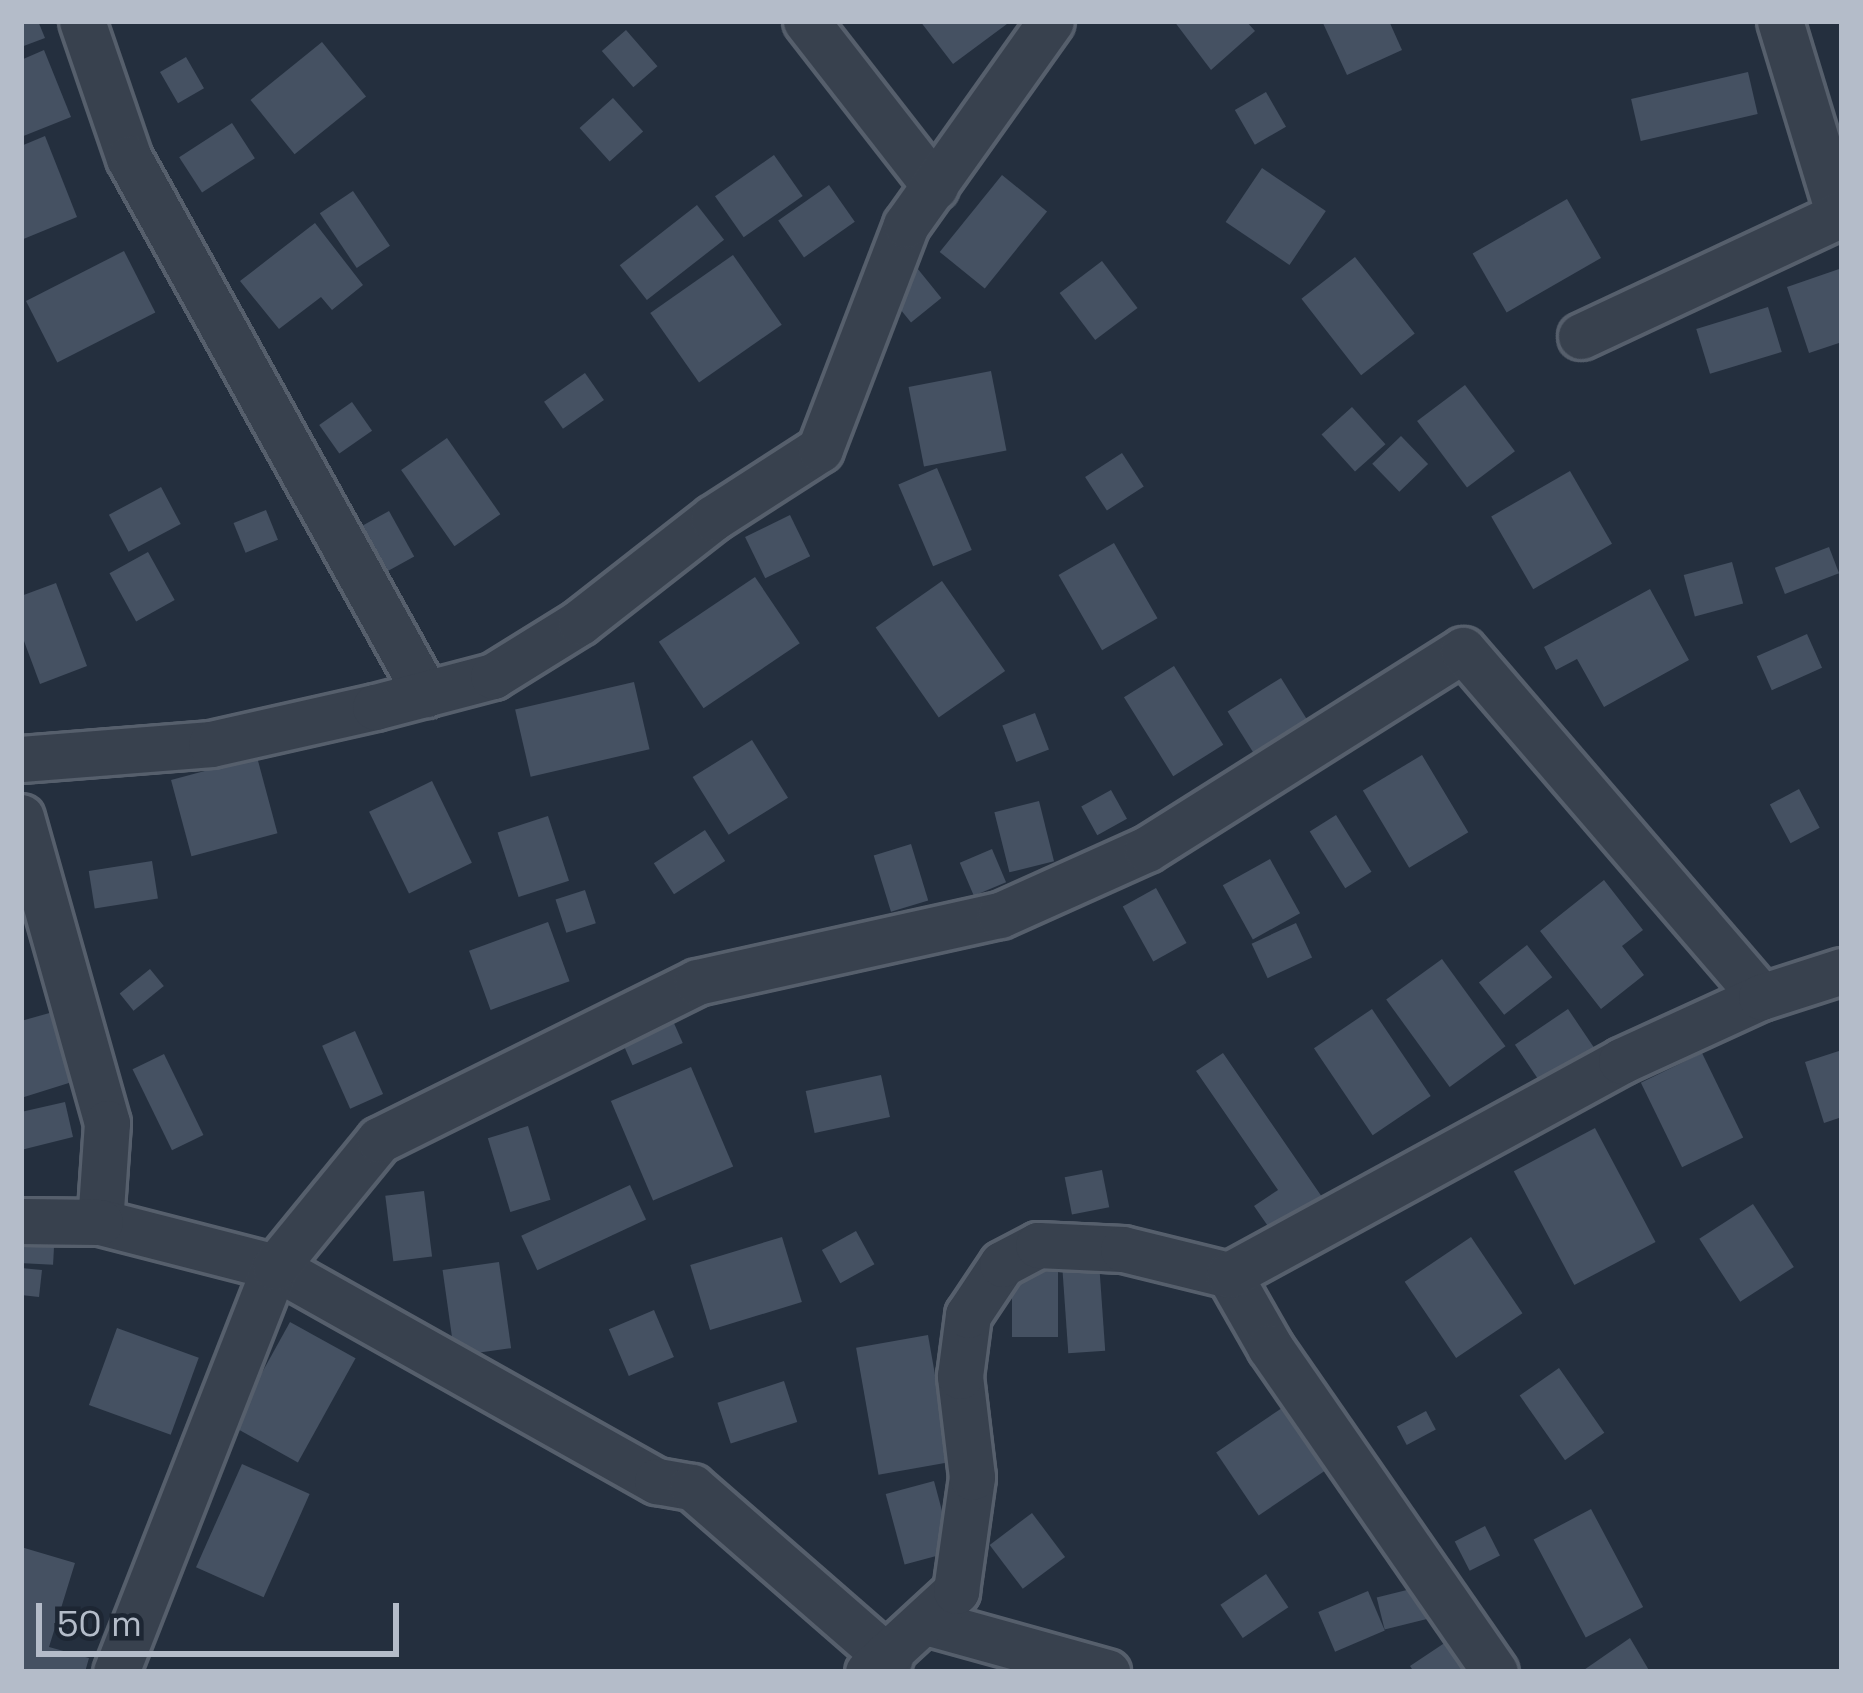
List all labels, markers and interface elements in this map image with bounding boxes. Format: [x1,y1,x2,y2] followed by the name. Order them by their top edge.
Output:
[42,1579,405,1653] scale bar
[57,1601,142,1647] text: 50 m

